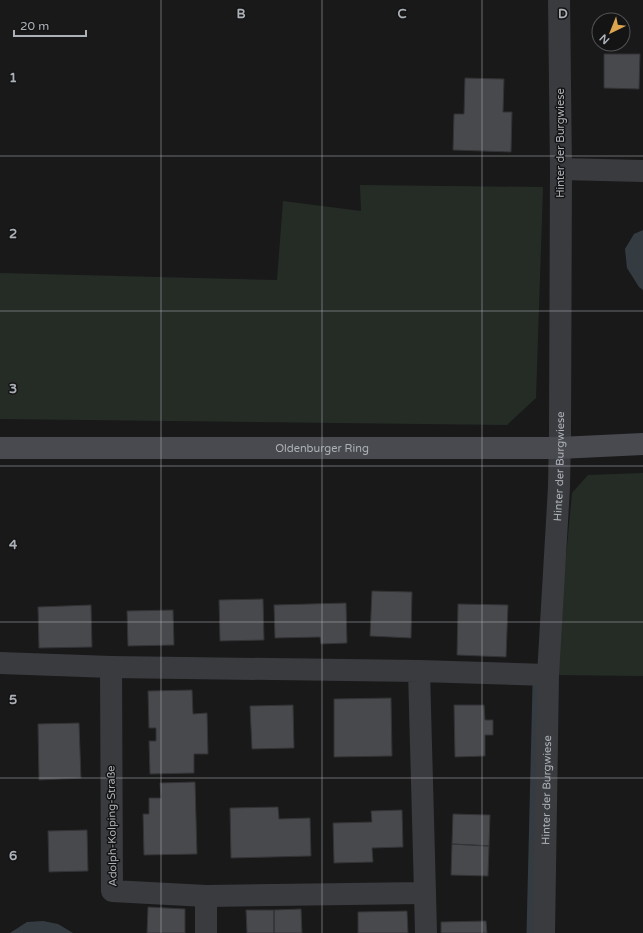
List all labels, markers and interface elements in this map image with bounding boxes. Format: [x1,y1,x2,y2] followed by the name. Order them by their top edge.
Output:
[236,6,246,22] text: B
[397,6,407,22] text: C
[558,6,568,22] text: D
[14,12,86,38] scale bar
[591,12,631,52] north arrow
[20,19,49,33] text: 20 m
[597,31,612,47] text: N
[9,70,17,86] text: 1
[554,88,567,198] street label: Hinter der Burgwiese
[9,226,17,242] text: 2
[9,381,17,397] text: 3
[551,411,567,522] street label: Hinter der Burgwiese
[275,442,369,455] street label: Oldenburger Ring
[9,537,18,553] text: 4
[9,692,17,708] text: 5
[539,735,554,845] street label: Hinter der Burgwiese
[104,765,120,887] street label: Adolph-Kolping-Straße
[9,848,17,864] text: 6

